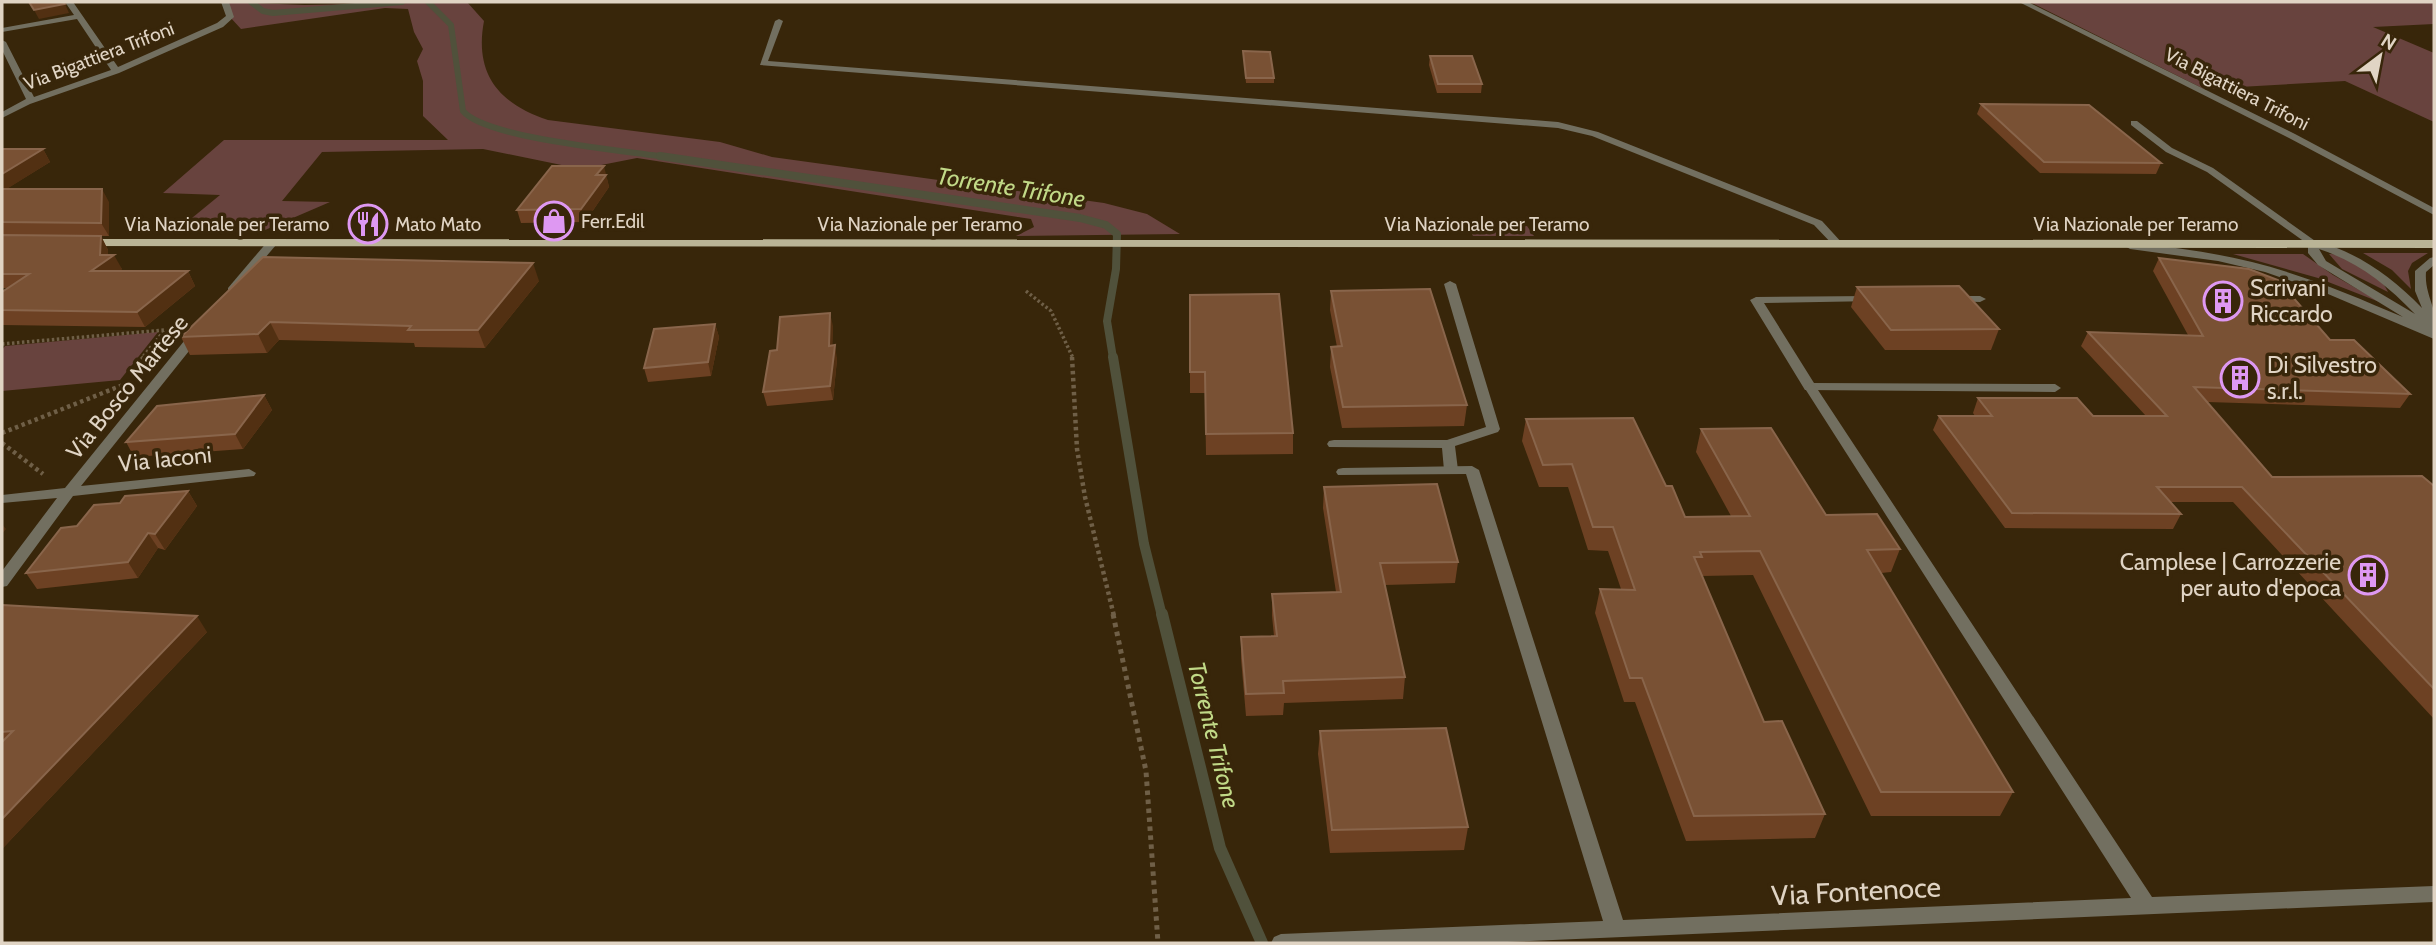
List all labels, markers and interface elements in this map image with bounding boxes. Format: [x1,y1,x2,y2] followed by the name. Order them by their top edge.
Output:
[21,17,177,95] street label: Via Bigattiera Trifoni
[2345,21,2415,91] north arrow
[2377,29,2401,55] text: N
[2161,43,2313,135] street label: Via Bigattiera Trifoni
[935,161,1087,213] water label: Torrente Trifone
[533,200,575,242] shop icon: Ferr.Edil
[347,203,389,245] restaurant icon: Mato Mato
[581,210,645,233] place label: Ferr.Edil
[125,213,329,236] street label: Via Nazionale per Teramo
[395,213,481,236] place label: Mato Mato
[818,213,1022,236] street label: Via Nazionale per Teramo
[1385,213,1589,236] street label: Via Nazionale per Teramo
[2034,213,2238,236] street label: Via Nazionale per Teramo
[2250,274,2333,328] place label: Scrivani Riccardo
[2202,280,2244,322] building icon: Scrivani Riccardo
[60,309,194,465] street label: Via Bosco Martese
[2267,351,2377,405] place label: Di Silvestro s.r.l.
[2219,357,2261,399] building icon: Di Silvestro s.r.l.
[117,440,213,478] street label: Via Iaconi
[2120,548,2341,602] place label: Camplese | Carrozzerie per auto d'epoca
[2347,554,2389,596] building icon: Camplese | Carrozzerie per auto d'epoca
[1182,659,1246,811] water label: Torrente Trifone
[1770,870,1942,912] street label: Via Fontenoce

